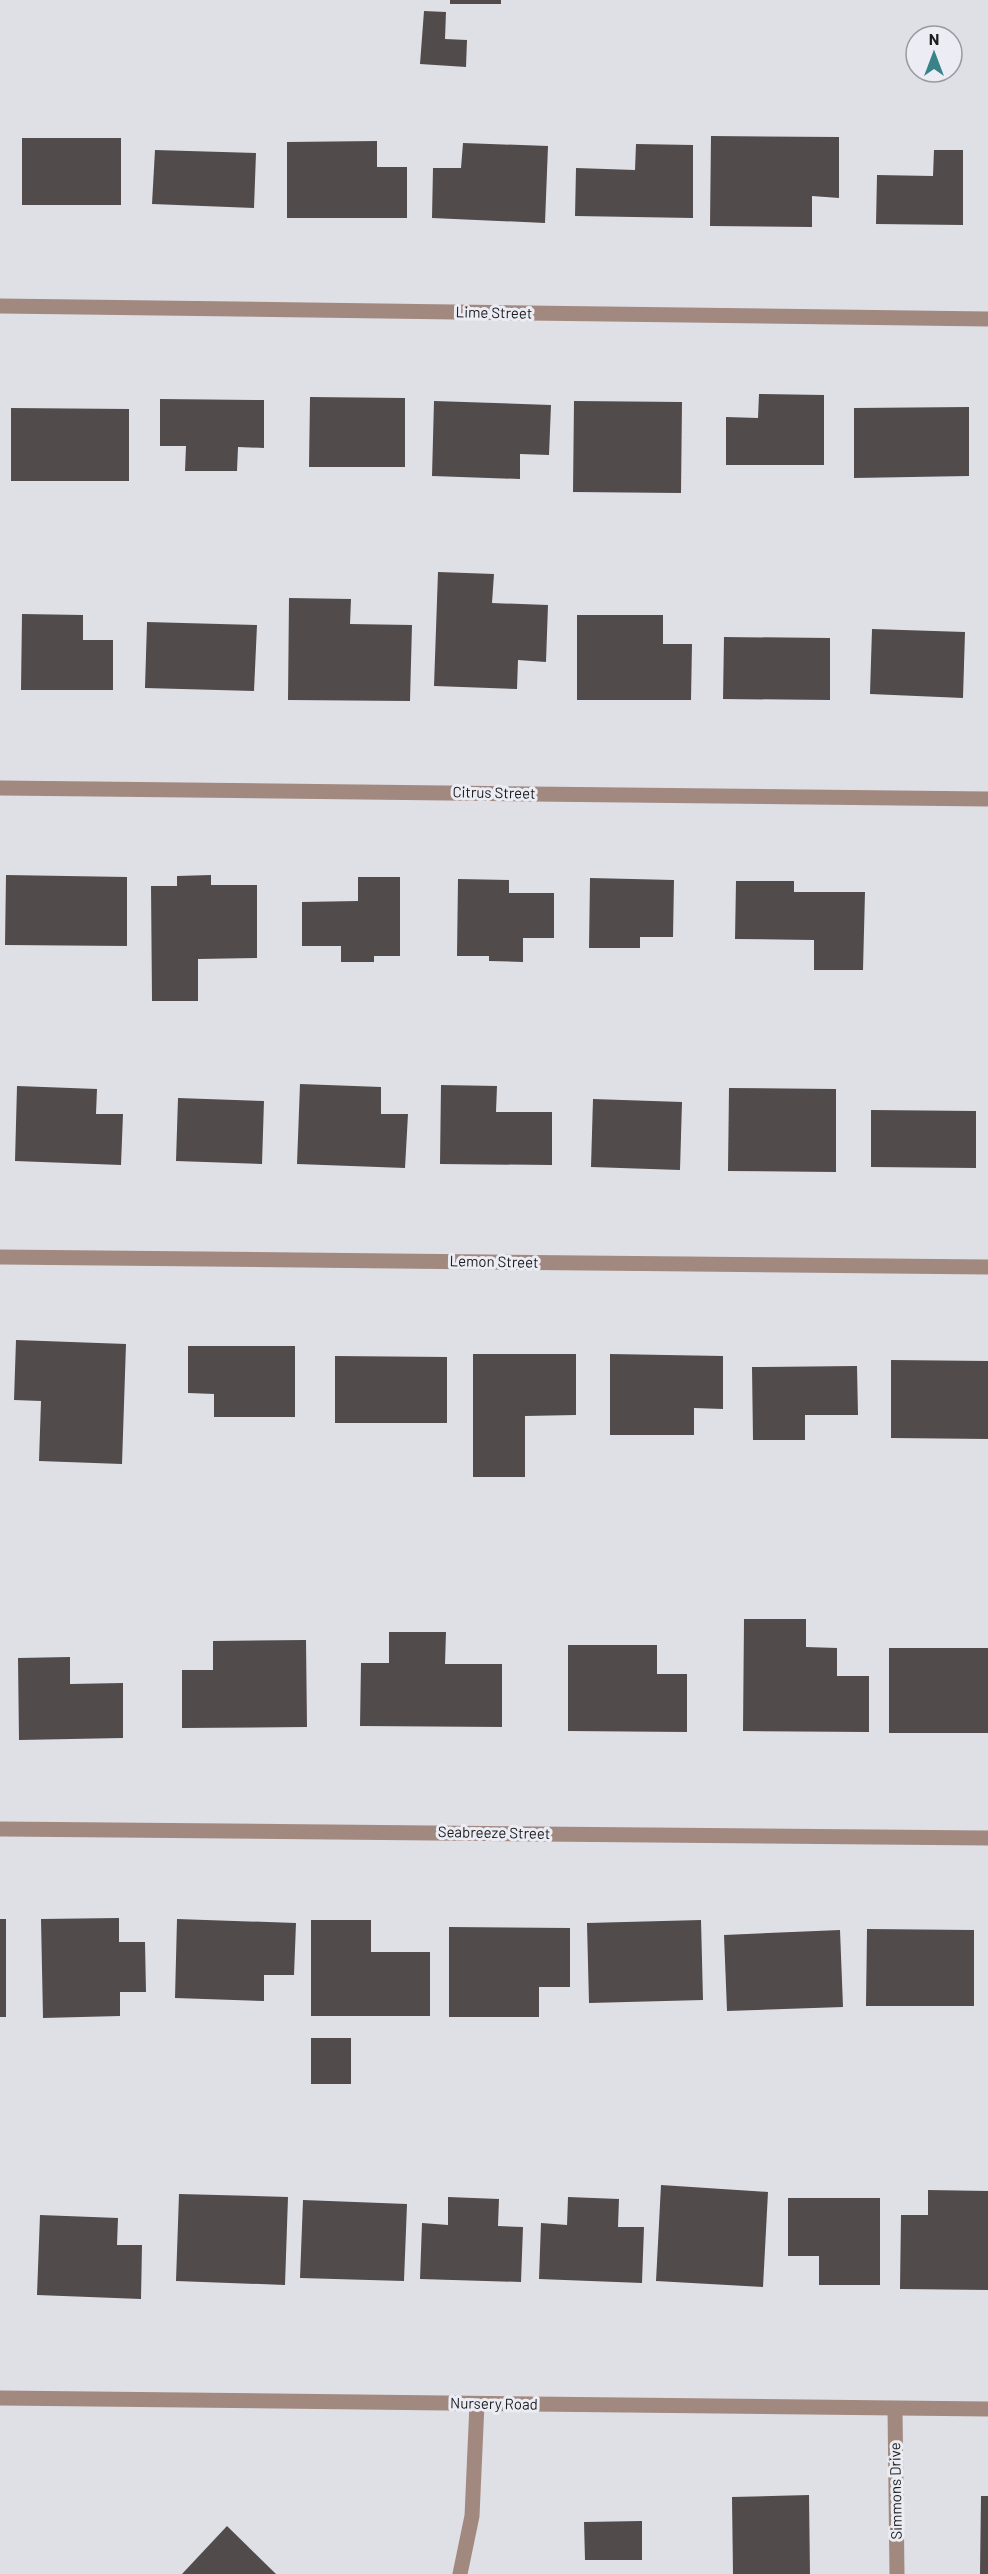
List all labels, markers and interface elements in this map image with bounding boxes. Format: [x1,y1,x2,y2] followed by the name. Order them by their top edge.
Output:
[904,24,964,84] north arrow
[929,29,939,48] text: N
[456,302,532,322] street label: Lime Street
[452,782,536,802] street label: Citrus Street
[449,1251,539,1271] street label: Lemon Street
[438,1822,550,1842] street label: Seabreeze Street
[450,2393,538,2413] street label: Nursery Road
[885,2442,905,2540] street label: Simmons Drive

